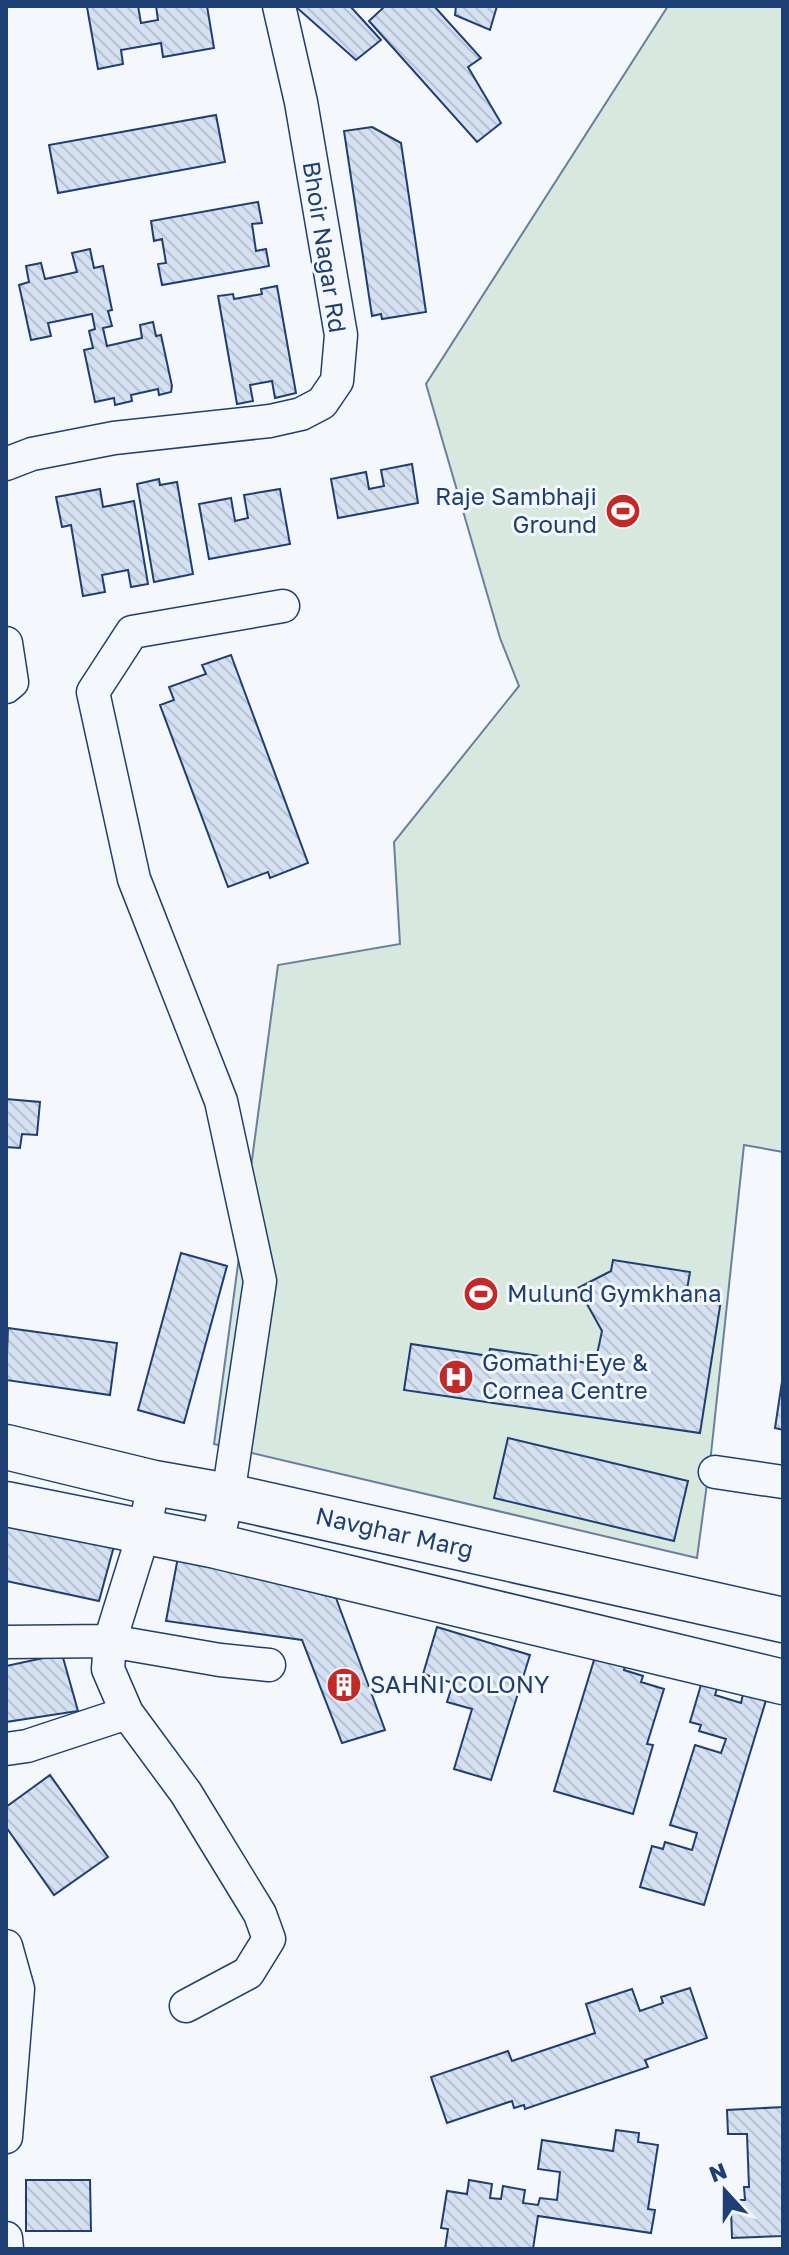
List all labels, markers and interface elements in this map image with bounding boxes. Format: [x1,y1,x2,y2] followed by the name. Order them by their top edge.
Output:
[298,159,353,335] street label: Bhoir Nagar Rd
[435,481,597,538] place label: Raje Sambhaji Ground
[604,492,642,530] sports icon: Raje Sambhaji Ground
[462,1275,500,1313] sports icon: Mulund Gymkhana
[507,1278,722,1307] place label: Mulund Gymkhana
[482,1347,648,1404] place label: Gomathi Eye & Cornea Centre
[437,1358,475,1396] hospital icon: Gomathi Eye & Cornea Centre
[313,1500,476,1563] street label: Navghar Marg
[325,1666,363,1704] building icon: SAHNI COLONY
[370,1669,550,1698] place label: SAHNI COLONY
[685,2151,765,2231] north arrow
[705,2156,730,2187] text: N

